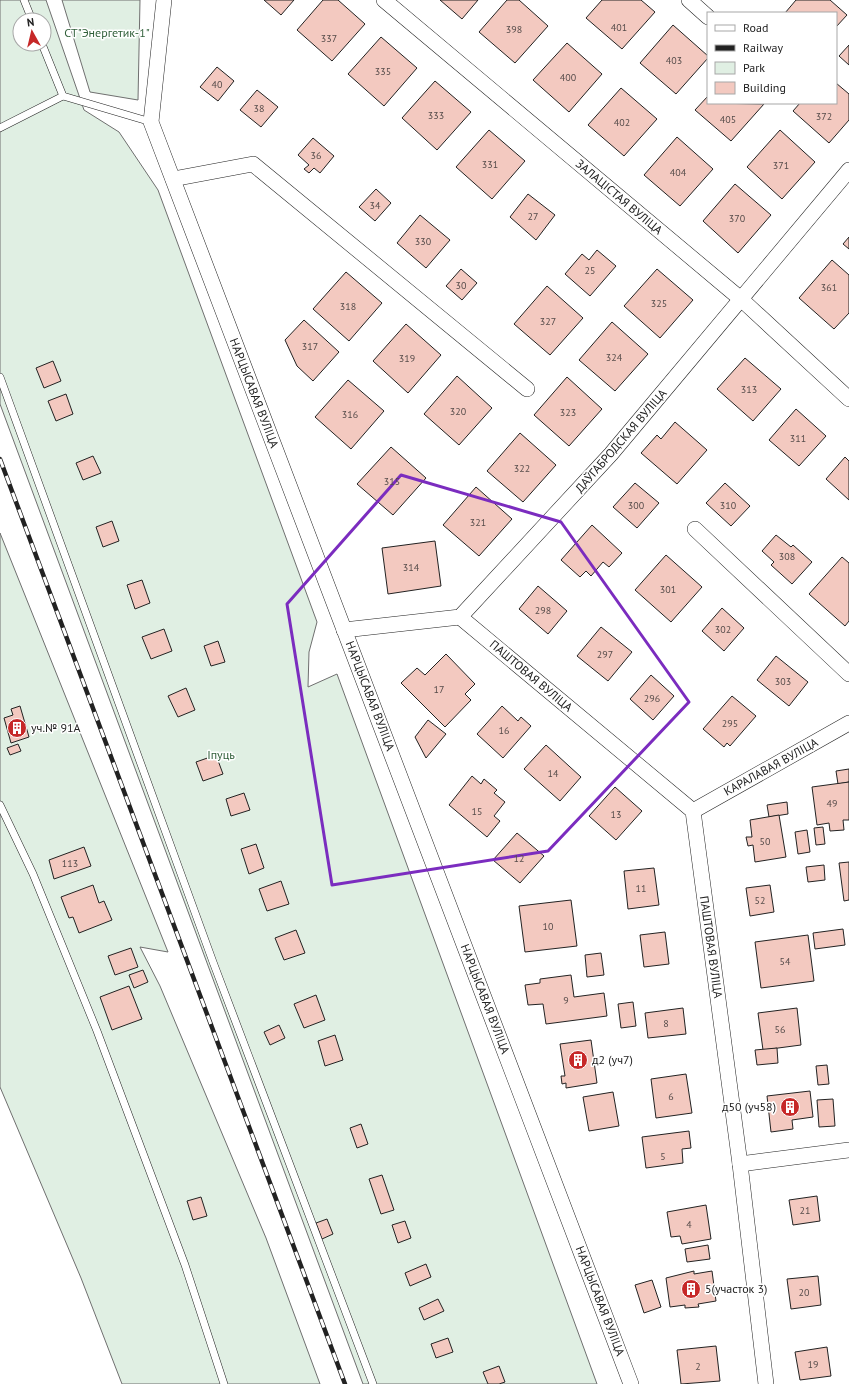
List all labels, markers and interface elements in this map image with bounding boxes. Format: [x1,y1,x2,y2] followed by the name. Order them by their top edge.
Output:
[12,12,52,52] north arrow
[707,12,837,104] legend
[26,15,35,30] text: N
[743,20,768,35] text: Road
[611,21,627,34] house number: 401
[506,23,522,36] house number: 398
[64,25,150,40] park label: СТ"Энергетик-1"
[321,32,337,45] house number: 337
[743,40,783,55] text: Railway
[666,54,682,67] house number: 403
[743,60,765,75] text: Park
[375,65,391,78] house number: 335
[560,71,577,84] house number: 400
[212,78,223,91] house number: 40
[743,80,786,95] text: Building
[254,102,264,115] house number: 38
[428,109,444,122] house number: 333
[816,110,832,123] house number: 372
[720,113,736,126] house number: 405
[614,116,630,129] house number: 402
[311,149,321,162] house number: 36
[573,156,666,237] street label: ЗАЛАЦІСТАЯ ВУЛІЦА
[482,158,498,171] house number: 331
[773,159,789,172] house number: 371
[670,166,687,179] house number: 404
[370,199,381,212] house number: 34
[528,210,538,223] house number: 27
[729,212,746,225] house number: 370
[415,235,432,248] house number: 330
[585,264,595,277] house number: 25
[456,279,467,292] house number: 30
[821,281,837,294] house number: 361
[651,297,667,310] house number: 325
[340,300,356,313] house number: 318
[540,315,556,328] house number: 327
[227,336,282,450] street label: НАРЦЫСАВАЯ ВУЛІЦА
[302,340,318,353] house number: 317
[606,351,623,364] house number: 324
[399,352,415,365] house number: 319
[741,383,757,396] house number: 313
[572,386,670,495] street label: ДАЎГАБРОДСКАЯ ВУЛІЦА
[450,405,467,418] house number: 320
[560,406,576,419] house number: 323
[342,408,358,421] house number: 316
[790,432,806,445] house number: 311
[514,462,530,475] house number: 322
[384,475,400,488] house number: 315
[628,499,645,512] house number: 300
[720,499,737,512] house number: 310
[470,516,486,529] house number: 321
[779,550,795,563] house number: 308
[403,561,420,574] house number: 314
[660,583,676,596] house number: 301
[535,604,551,617] house number: 298
[715,623,731,636] house number: 302
[487,637,576,715] street label: ПАШТОВАЯ ВУЛІЦА
[343,639,398,753] street label: НАРЦЫСАВАЯ ВУЛІЦА
[597,648,613,661] house number: 297
[775,675,791,688] house number: 303
[434,683,444,696] house number: 17
[644,692,660,705] house number: 296
[6,717,28,739] building icon: уч.№ 91А
[722,717,738,730] house number: 295
[31,720,81,735] place label: уч.№ 91А
[499,724,509,737] house number: 16
[721,734,820,799] street label: КАРАЛАВАЯ ВУЛІЦА
[207,747,235,762] park label: Іпуць
[548,767,559,780] house number: 14
[827,797,837,810] house number: 49
[472,805,482,818] house number: 15
[611,808,621,821] house number: 13
[760,835,771,848] house number: 50
[514,852,524,865] house number: 12
[62,857,78,870] house number: 113
[636,882,646,895] house number: 11
[755,894,765,907] house number: 52
[697,895,726,999] street label: ПАШТОВАЯ ВУЛІЦА
[543,920,554,933] house number: 10
[458,942,513,1056] street label: НАРЦЫСАВАЯ ВУЛІЦА
[780,955,791,968] house number: 54
[563,994,569,1007] house number: 9
[663,1017,669,1030] house number: 8
[775,1023,785,1036] house number: 56
[567,1049,589,1071] building icon: д2 (уч7)
[592,1052,633,1067] place label: д2 (уч7)
[668,1090,674,1103] house number: 6
[779,1096,801,1118] building icon: д50 (уч58)
[722,1099,776,1114] place label: д50 (уч58)
[660,1150,666,1163] house number: 5
[800,1204,810,1217] house number: 21
[686,1218,692,1231] house number: 4
[573,1244,628,1358] street label: НАРЦЫСАВАЯ ВУЛІЦА
[680,1278,702,1300] building icon: 5(участок 3)
[705,1281,767,1296] place label: 5(участок 3)
[799,1286,810,1299] house number: 20
[808,1358,818,1371] house number: 19
[695,1360,701,1373] house number: 2

